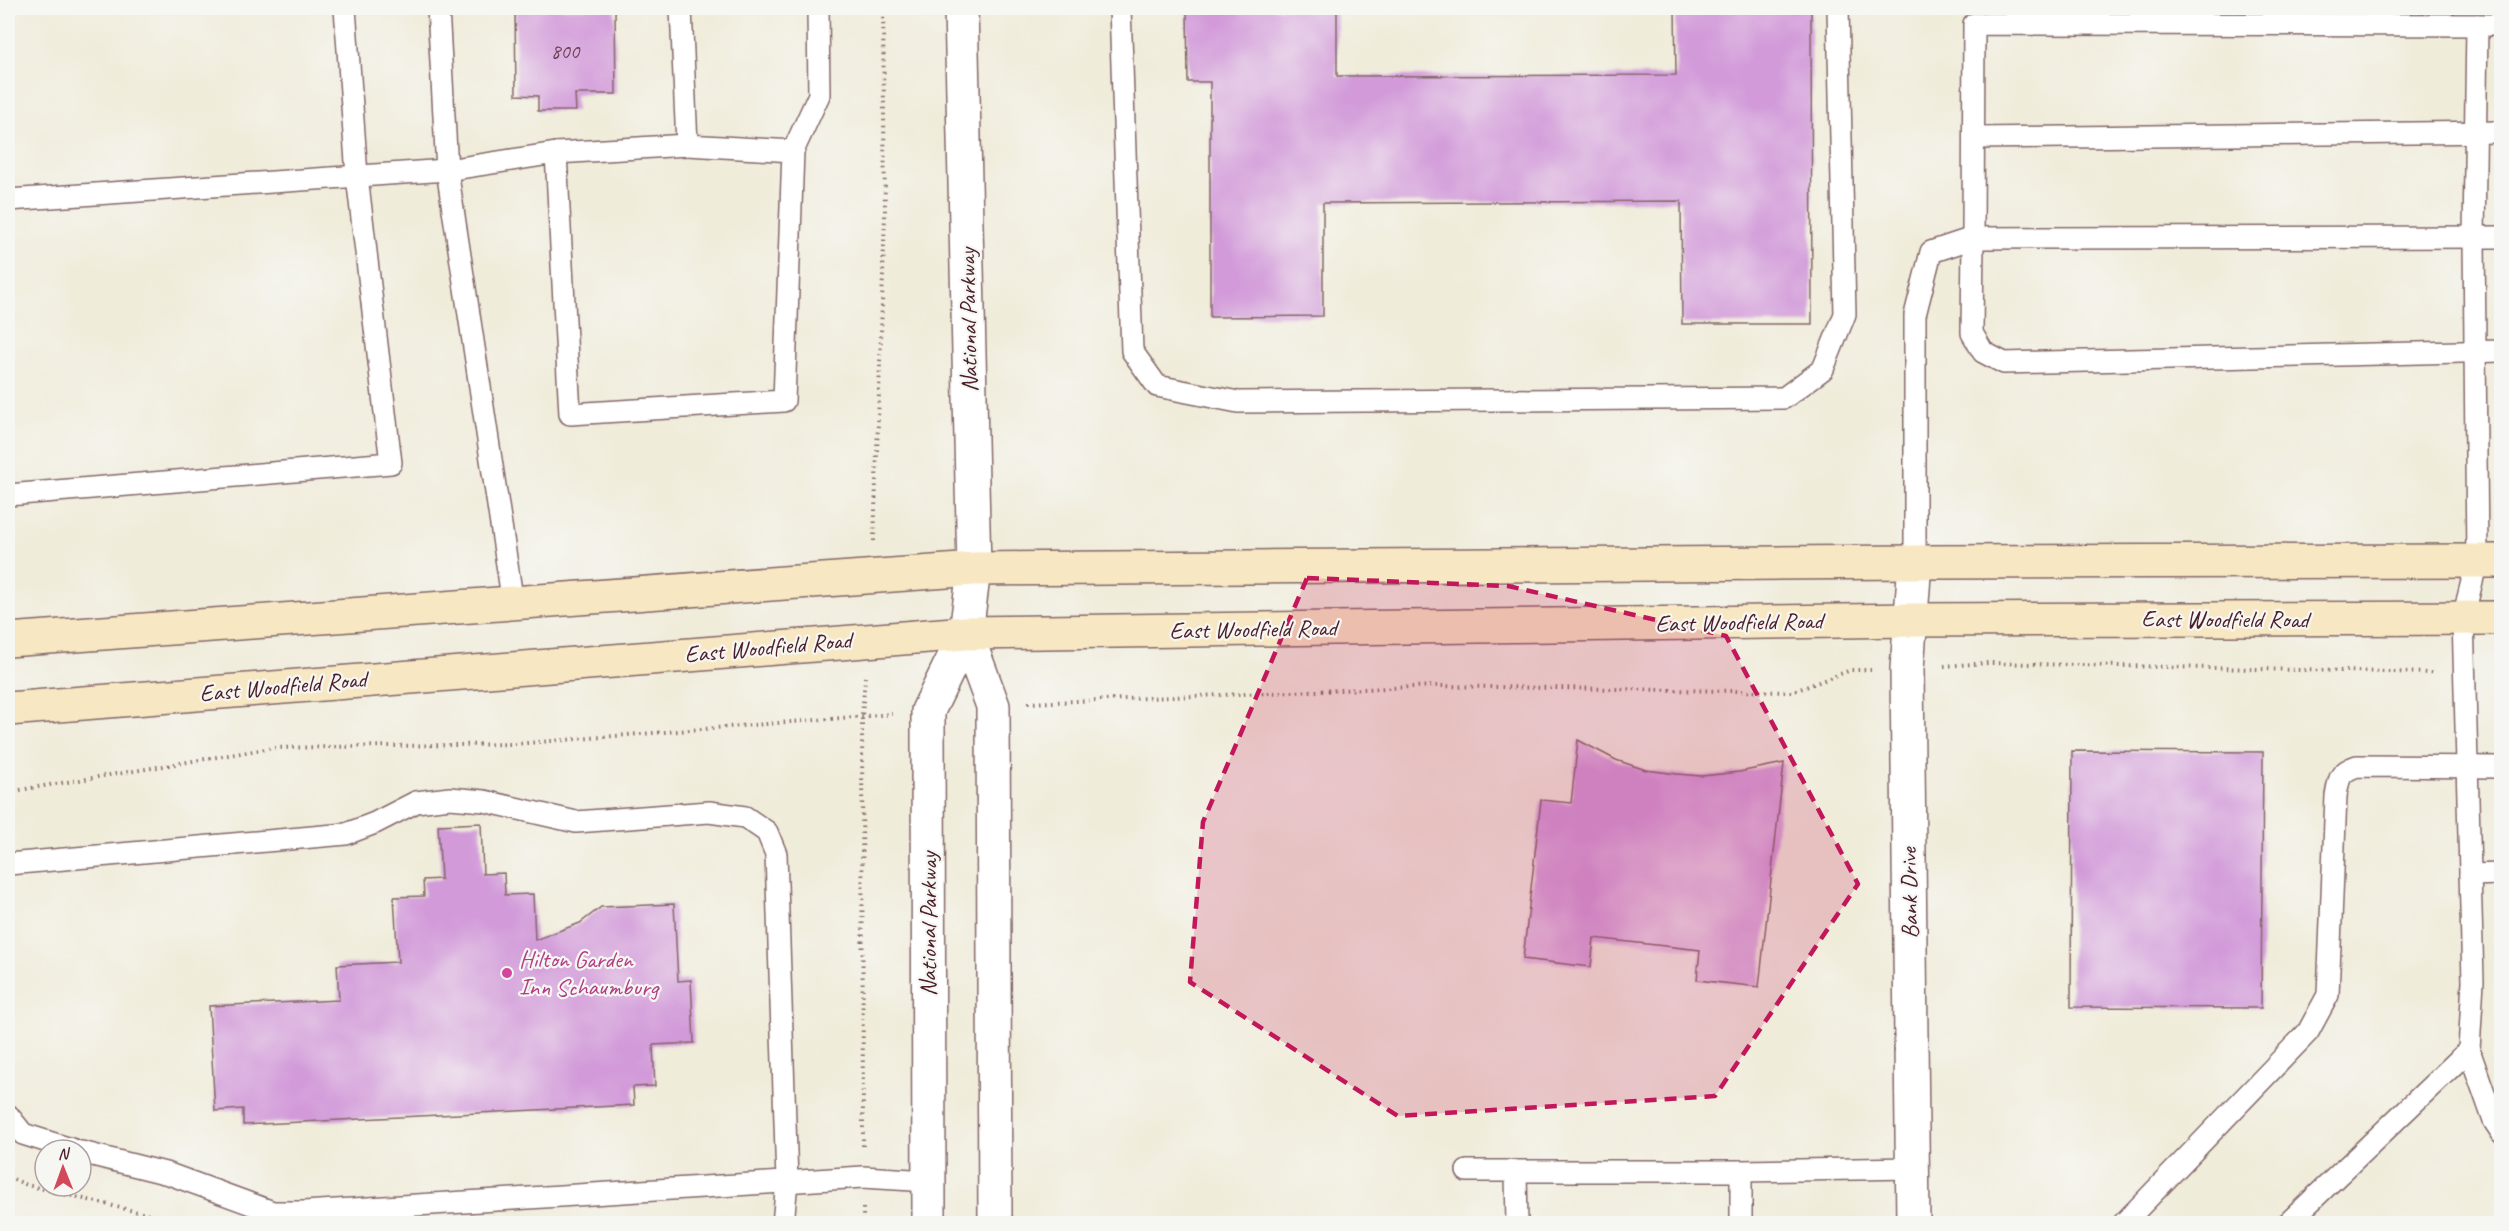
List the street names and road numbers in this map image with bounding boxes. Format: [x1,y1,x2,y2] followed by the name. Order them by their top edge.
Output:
[952,246,984,392] street label: National Parkway
[2141,604,2312,634] street label: East Woodfield Road
[1655,605,1827,638] street label: East Woodfield Road
[1169,612,1341,645] street label: East Woodfield Road
[683,624,856,669] street label: East Woodfield Road
[198,663,371,708] street label: East Woodfield Road
[1893,845,1925,939] street label: Bank Drive
[913,850,943,996] street label: National Parkway

